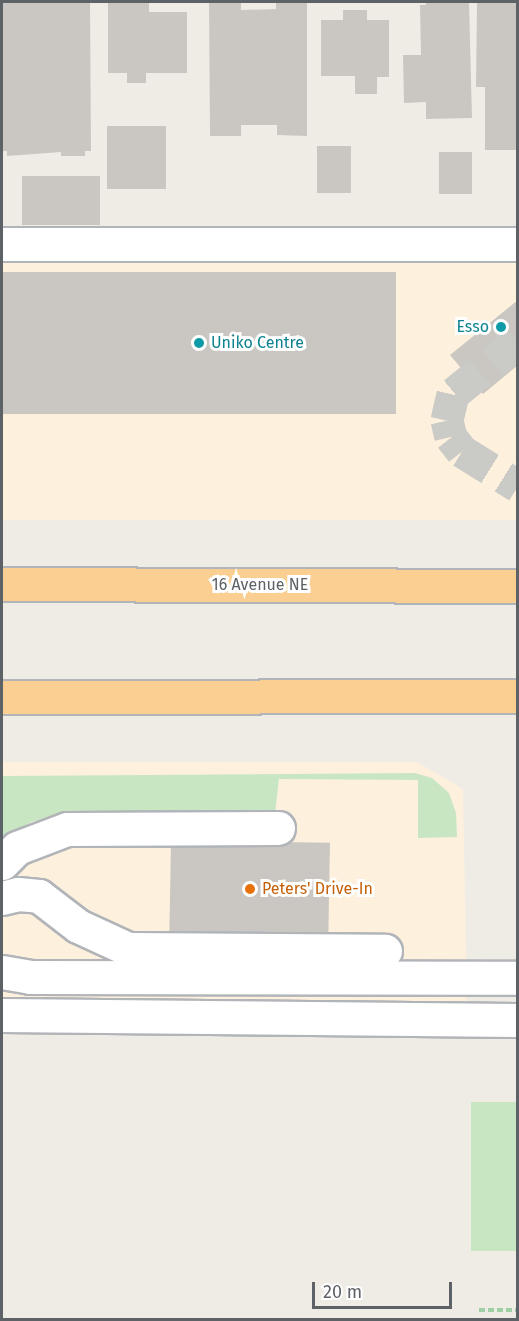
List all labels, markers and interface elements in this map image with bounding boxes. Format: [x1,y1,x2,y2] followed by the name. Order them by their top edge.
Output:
[456,317,489,337] place label: Esso
[494,320,508,334] marker: Esso
[211,333,304,353] place label: Uniko Centre
[192,336,206,350] marker: Uniko Centre
[212,575,308,595] street label: 16 Avenue NE
[262,879,373,899] place label: Peters' Drive-In
[243,882,257,896] marker: Peters' Drive-In
[315,1270,454,1308] scale bar
[323,1281,362,1303] text: 20 m

